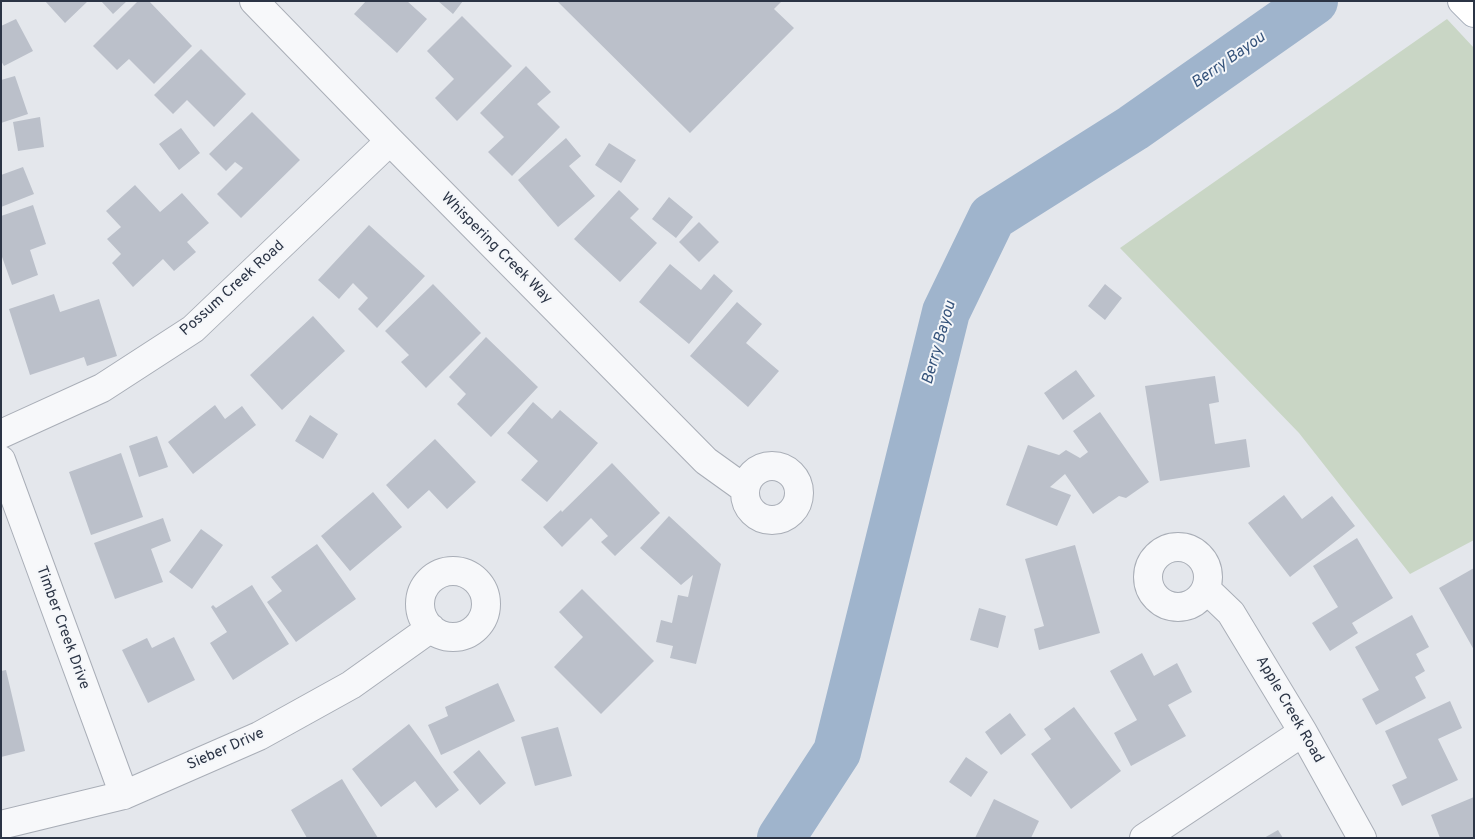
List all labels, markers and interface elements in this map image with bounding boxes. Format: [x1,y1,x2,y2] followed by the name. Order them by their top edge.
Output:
[1188,29,1270,93] water label: Berry Bayou
[437,190,555,308] street label: Whispering Creek Way
[177,237,289,341] street label: Possum Creek Road
[919,299,961,387] water label: Berry Bayou
[31,564,93,692] street label: Timber Creek Drive
[1251,653,1327,767] street label: Apple Creek Road
[185,725,267,775] street label: Sieber Drive

